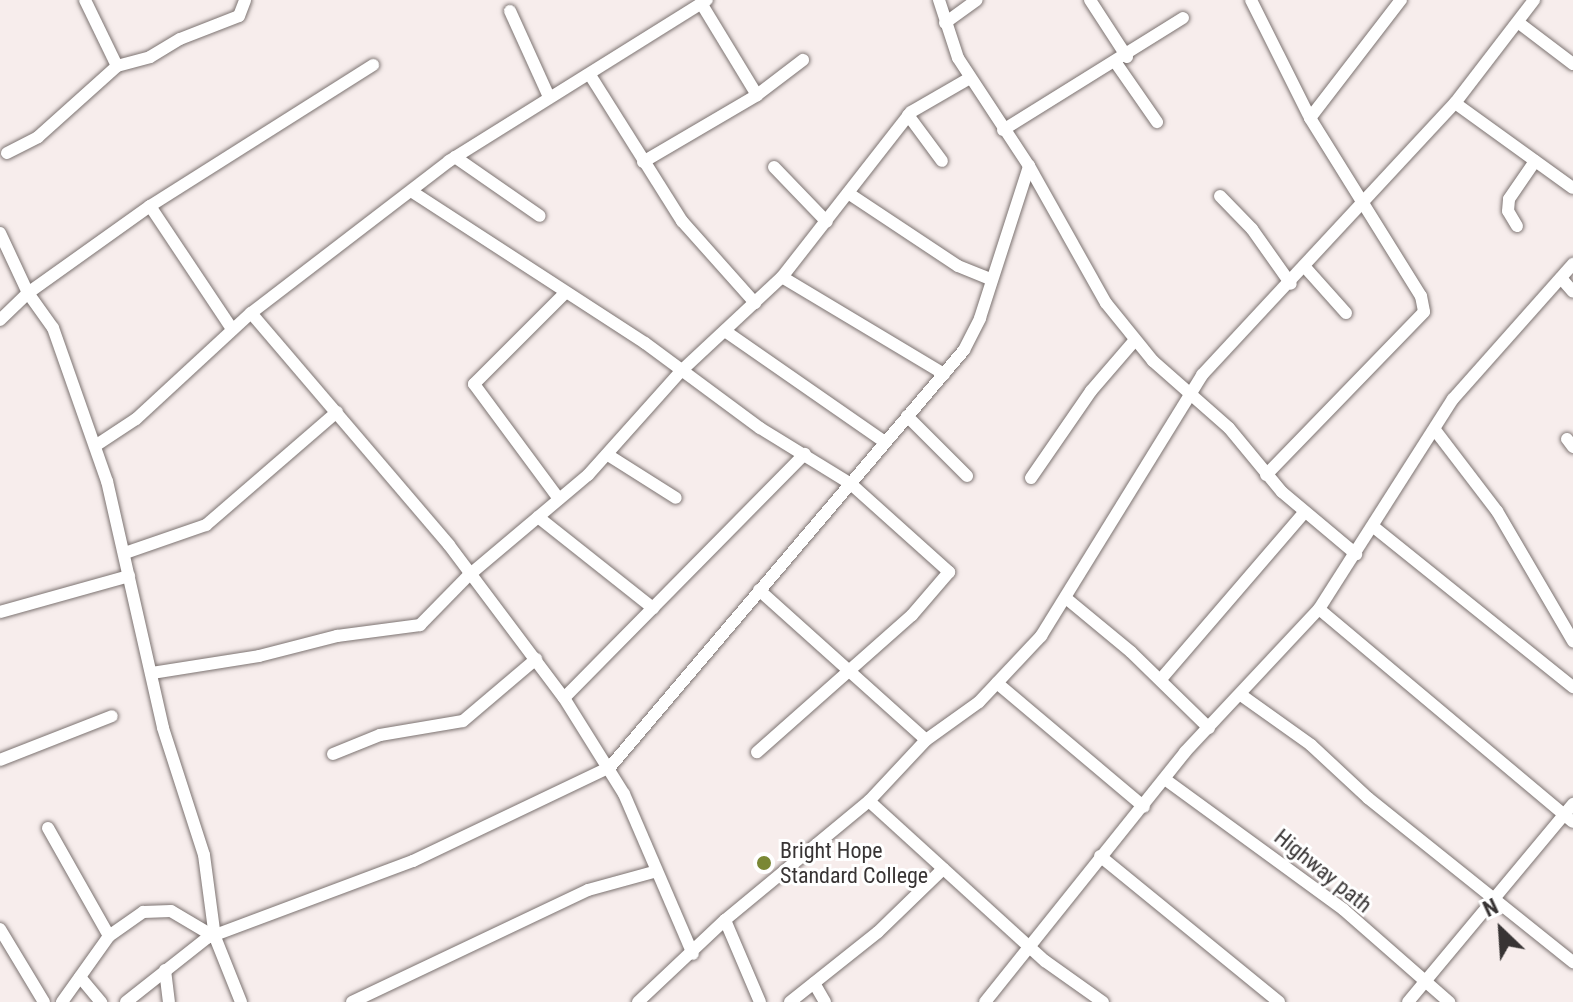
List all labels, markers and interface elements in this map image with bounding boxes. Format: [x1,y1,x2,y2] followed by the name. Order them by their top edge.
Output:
[1269,824,1377,918] street label: Highway path
[780,837,928,888] place label: Bright Hope Standard College
[755,854,773,872] marker: Bright Hope Standard College
[1461,890,1541,970] north arrow
[1479,894,1502,922] text: N

